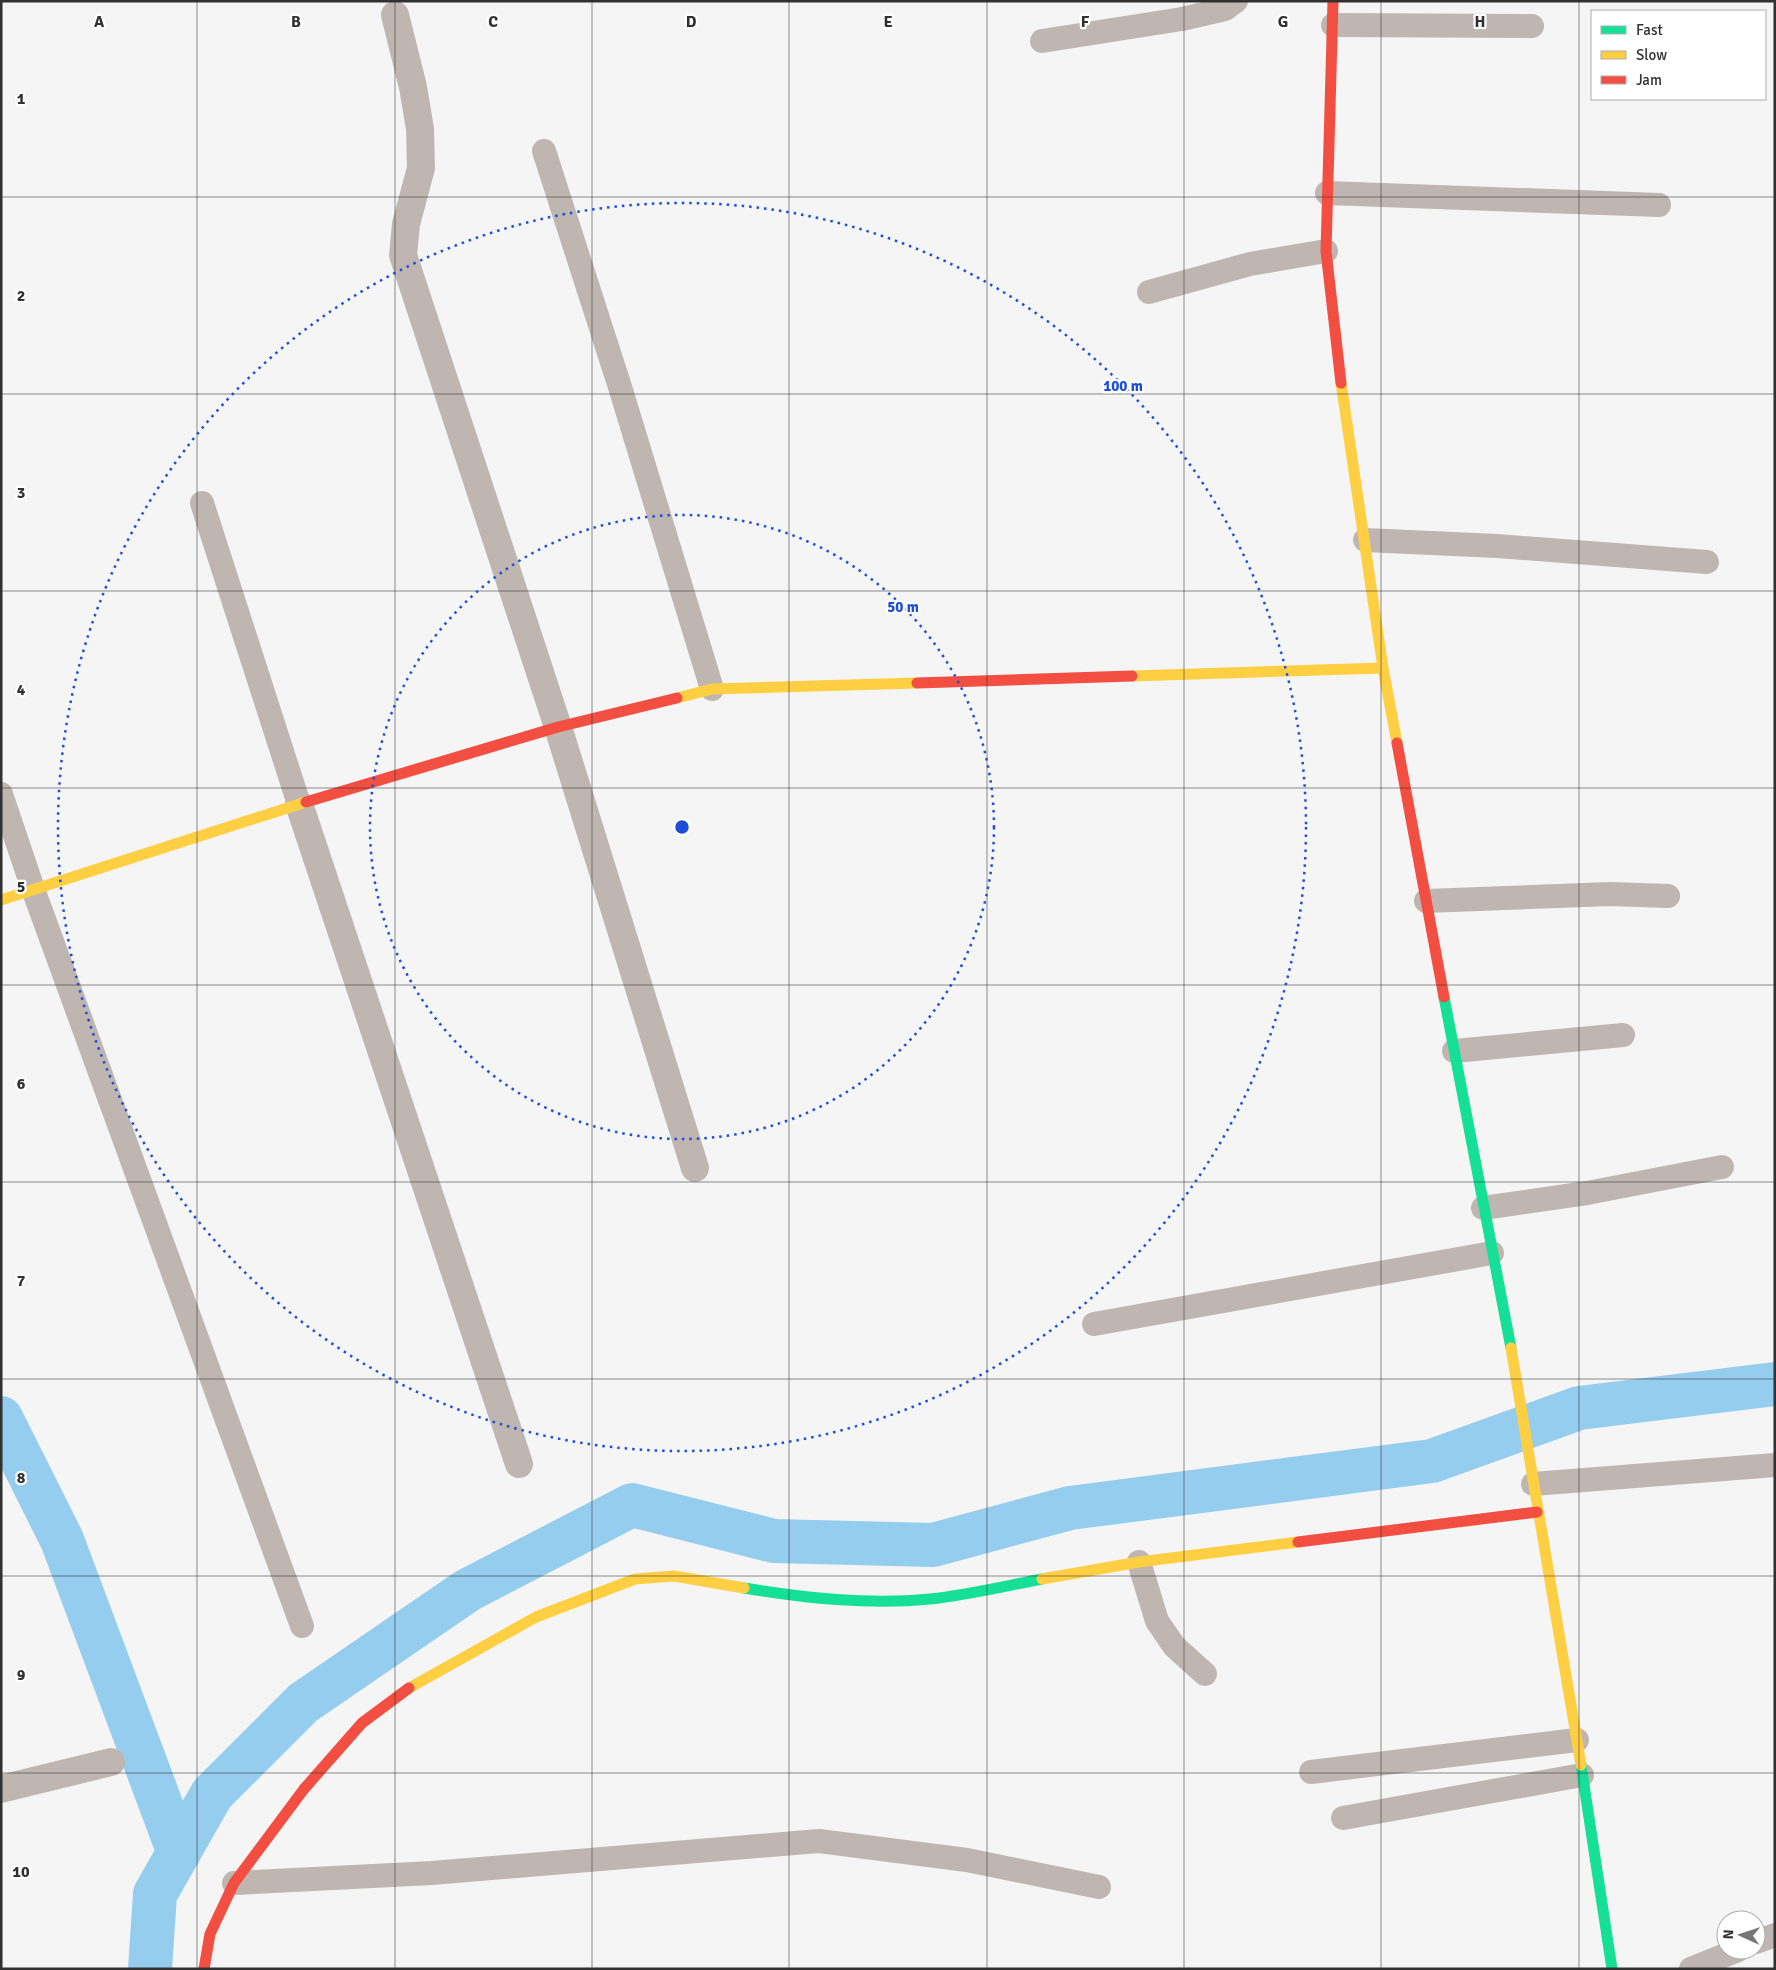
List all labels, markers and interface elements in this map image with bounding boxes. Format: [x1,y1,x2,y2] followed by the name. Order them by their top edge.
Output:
[1591,10,1766,100] legend
[94,12,105,32] text: A
[291,12,301,32] text: B
[488,12,498,32] text: C
[686,12,697,32] text: D
[883,12,893,32] text: E
[1081,12,1090,32] text: F
[1278,12,1288,32] text: G
[1475,12,1485,32] text: H
[1636,21,1663,39] text: Fast
[1636,46,1667,64] text: Slow
[1636,71,1662,89] text: Jam
[17,89,26,109] text: 1
[17,286,25,306] text: 2
[1103,377,1143,395] text: 100 m
[17,483,25,503] text: 3
[887,598,919,616] text: 50 m
[17,680,26,700] text: 4
[673,818,691,836] centre of rings
[17,877,25,897] text: 5
[17,1074,26,1094] text: 6
[17,1271,26,1291] text: 7
[17,1468,26,1488] text: 8
[17,1665,26,1685] text: 9
[12,1862,30,1882] text: 10
[1716,1910,1766,1960] north arrow
[1720,1929,1737,1940] text: N

